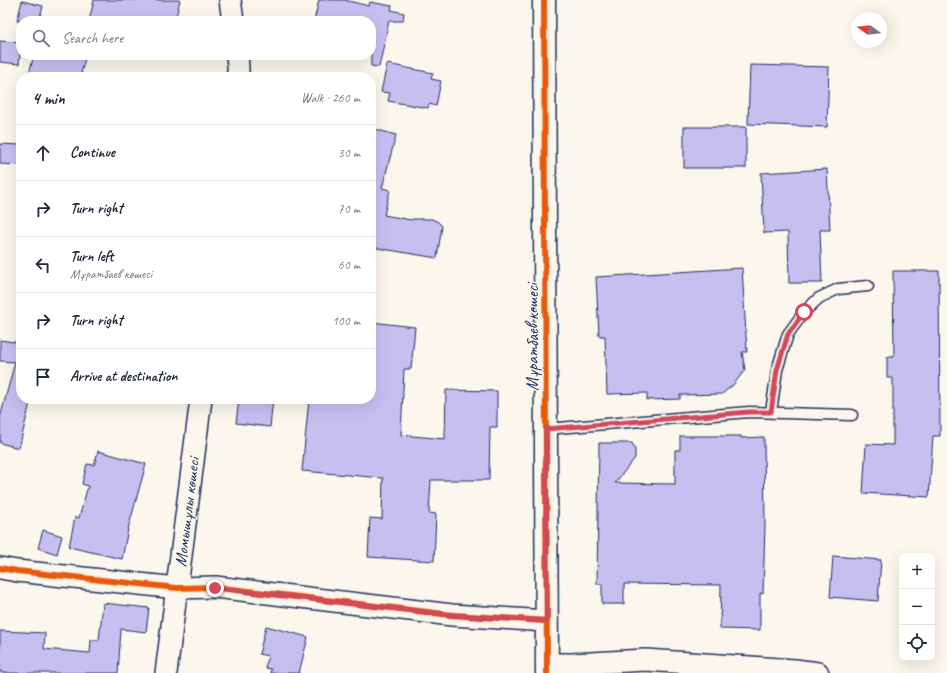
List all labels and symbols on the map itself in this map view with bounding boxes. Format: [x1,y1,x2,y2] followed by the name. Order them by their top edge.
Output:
[851,12,887,48] north arrow
[522,281,543,391] street label: Мұратбаев көшесі
[795,303,813,321] route start
[170,454,204,568] street label: Момышұлы көшесі
[206,579,224,597] route end

